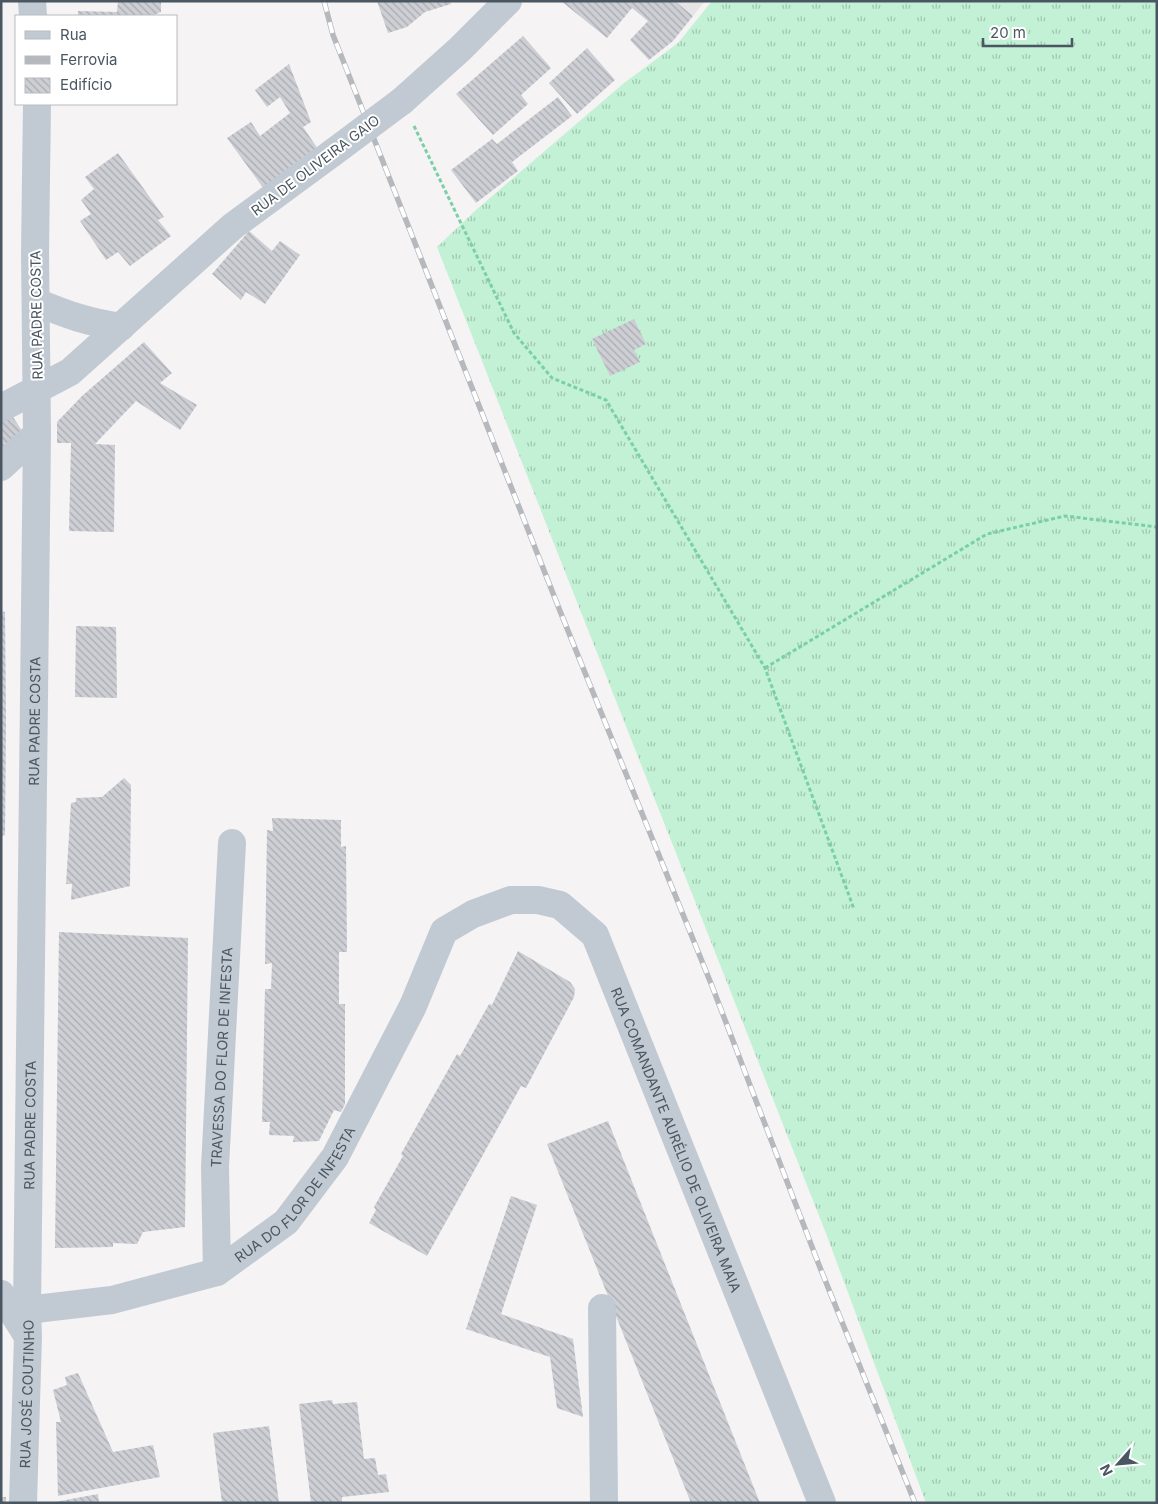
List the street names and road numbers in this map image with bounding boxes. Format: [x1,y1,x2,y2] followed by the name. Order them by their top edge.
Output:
[247,111,383,219] street label: RUA DE OLIVEIRA GAIO
[26,250,46,380] street label: RUA PADRE COSTA
[24,656,43,786] street label: RUA PADRE COSTA
[206,946,235,1168] street label: TRAVESSA DO FLOR DE INFESTA
[608,985,745,1295] street label: RUA COMANDANTE AURÉLIO DE OLIVEIRA MAIA
[20,1060,38,1190] street label: RUA PADRE COSTA
[231,1123,358,1265] street label: RUA DO FLOR DE INFESTA
[16,1319,37,1469] street label: RUA JOSÉ COUTINHO

